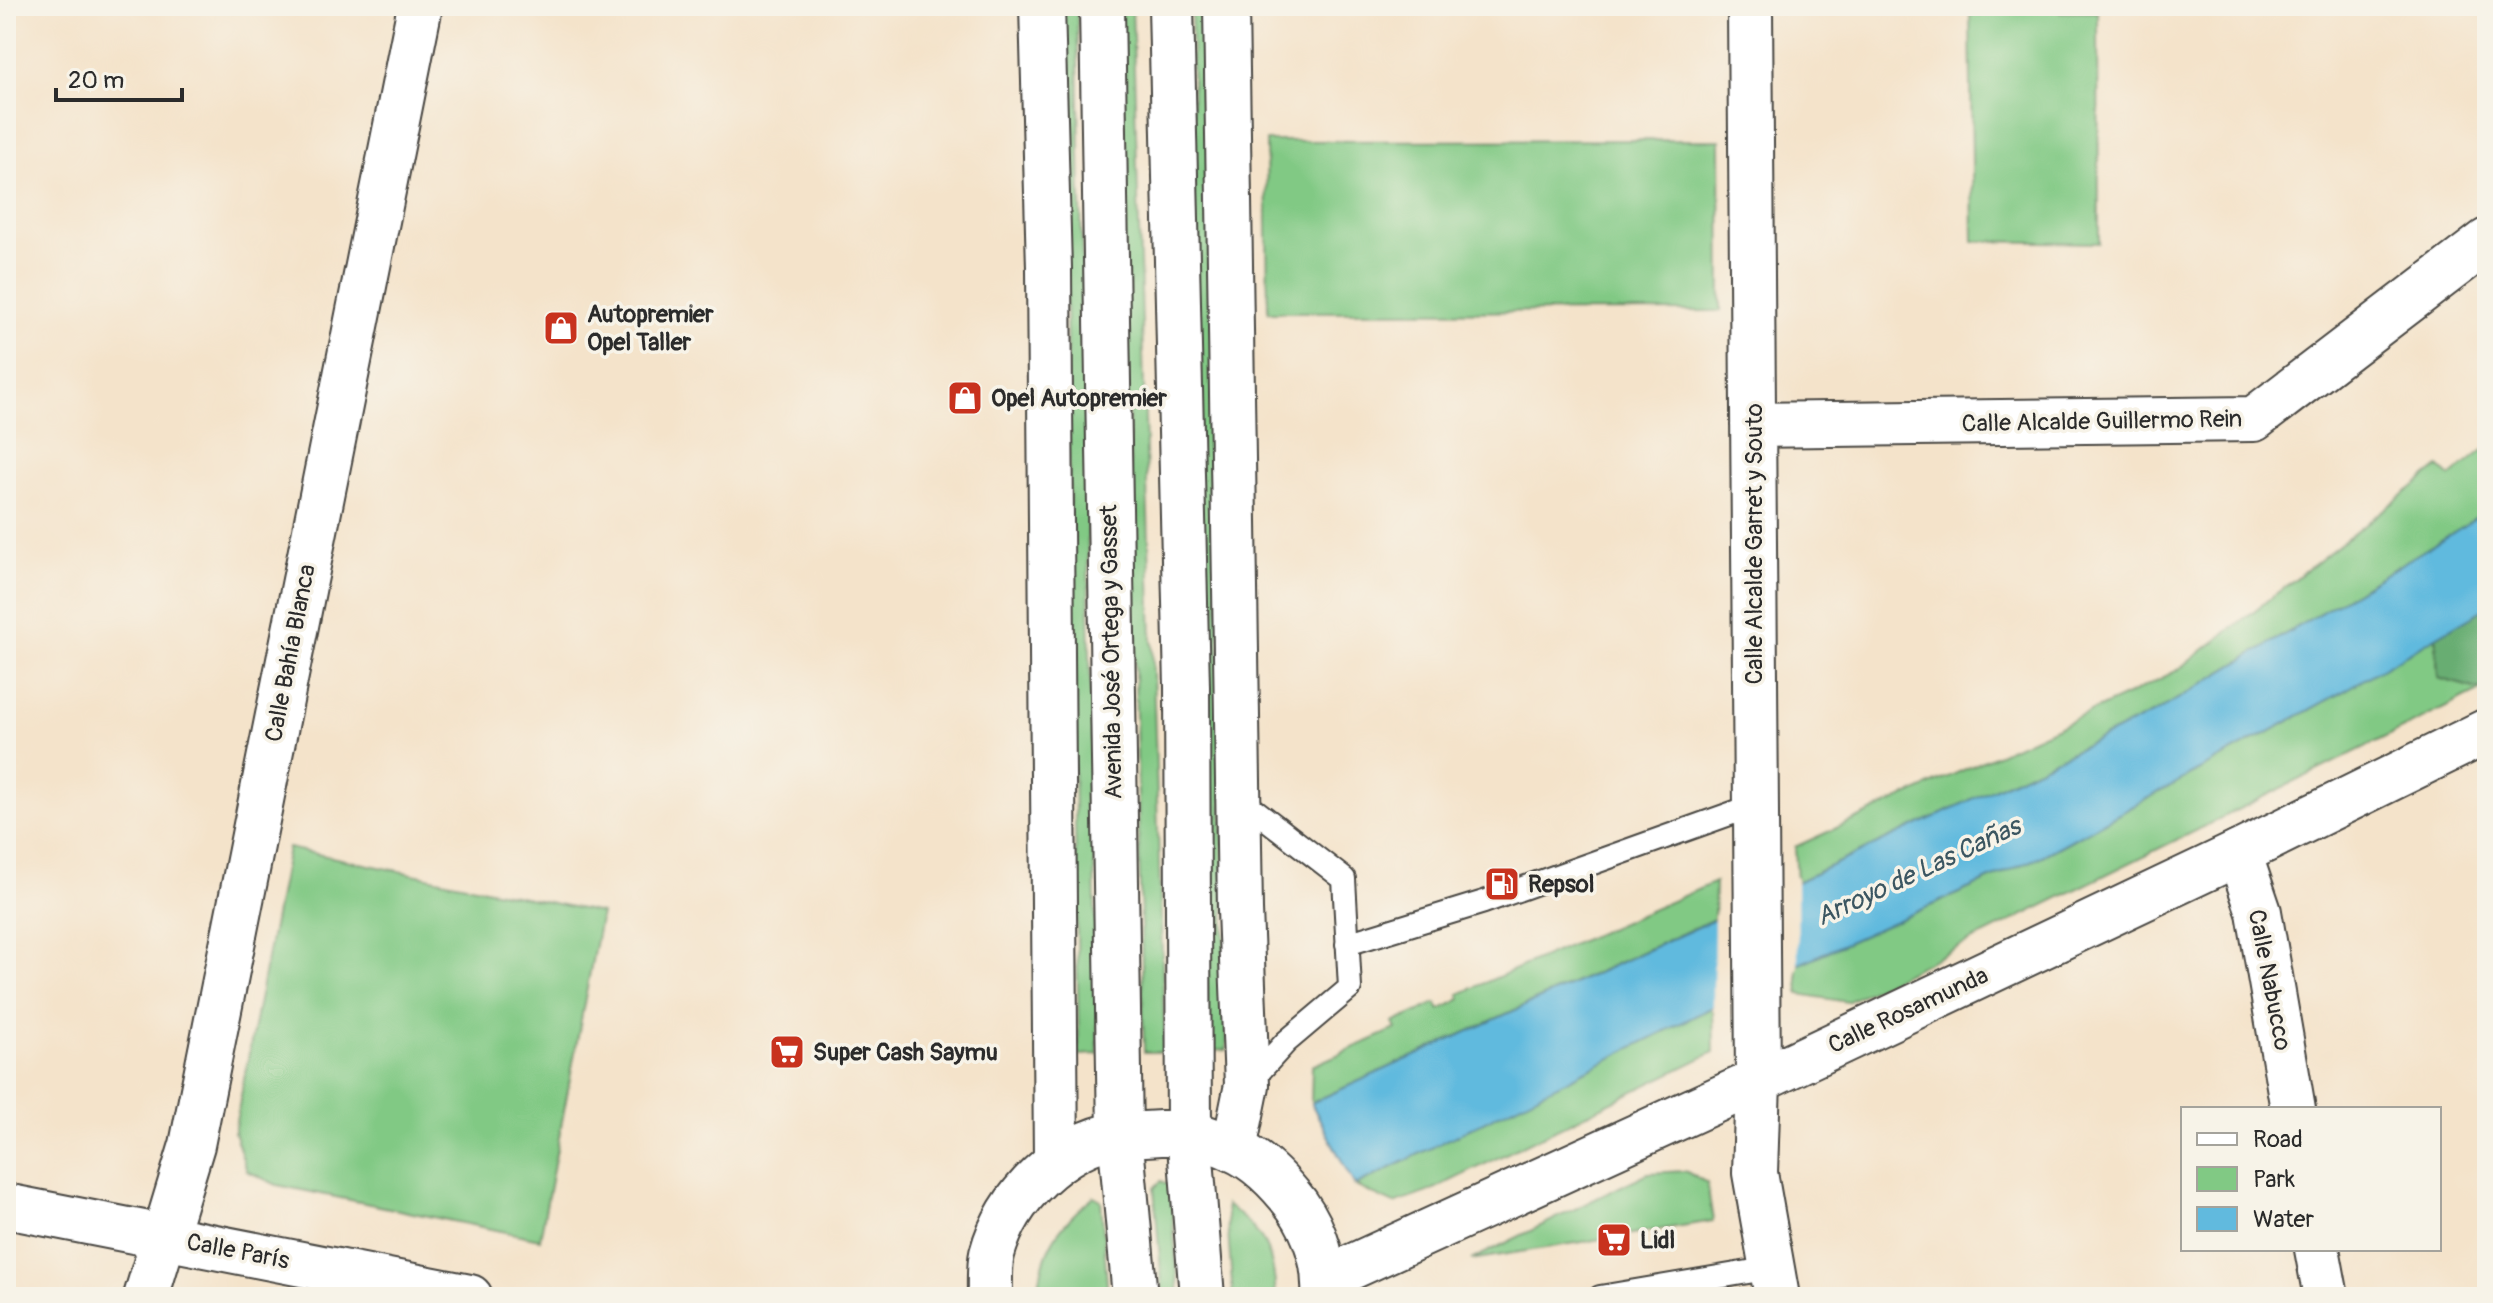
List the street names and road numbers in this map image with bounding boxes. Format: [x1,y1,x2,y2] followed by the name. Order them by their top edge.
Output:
[1740,403,1769,685] street label: Calle Alcalde Garret y Souto
[1961,405,2243,438] street label: Calle Alcalde Guillermo Rein
[1094,504,1129,800] street label: Avenida José Ortega y Gasset
[259,562,322,744] street label: Calle Bahía Blanca
[2242,907,2297,1053] street label: Calle Nabucco
[1824,961,1993,1060] street label: Calle Rosamunda
[184,1227,292,1276] street label: Calle París

